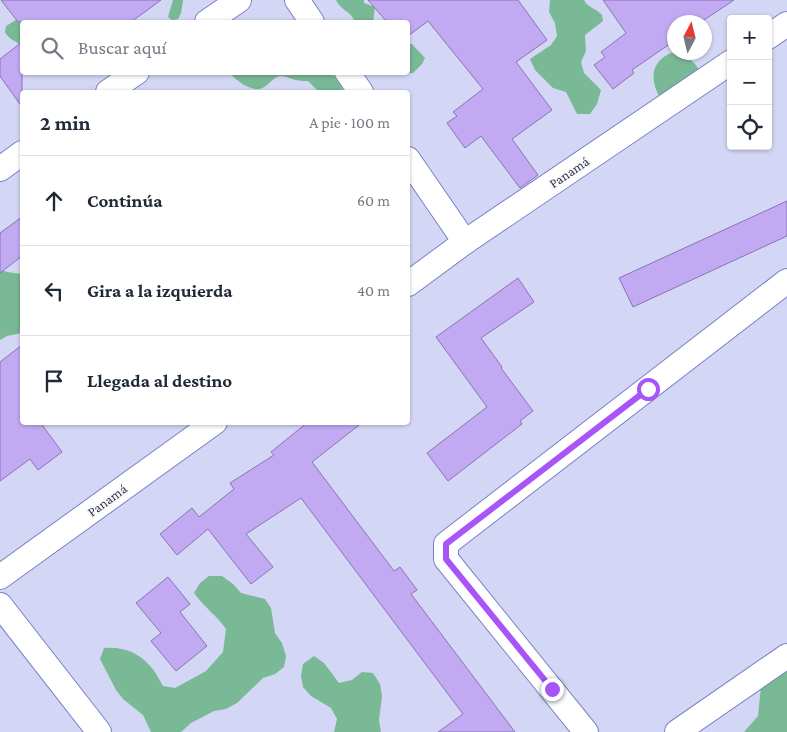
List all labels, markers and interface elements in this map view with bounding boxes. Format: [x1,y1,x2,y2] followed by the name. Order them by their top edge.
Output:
[667,15,712,60] north arrow
[727,15,772,150] map controls
[727,15,772,60] button: +
[20,20,410,75] search box
[38,34,66,62] icon: search
[78,37,167,58] text: Buscar aquí
[727,60,772,105] button: −
[727,105,772,150] button: locate
[40,111,91,135] text: 2 min
[309,114,390,131] text: A pie · 100 m
[546,152,593,191] street label: Panamá
[40,187,68,215] icon: ahead
[87,190,163,211] text: Continúa
[357,192,390,209] text: 60 m
[40,277,68,305] icon: left
[87,280,233,301] text: Gira a la izquierda
[357,282,390,299] text: 40 m
[40,367,68,395] icon: arrive
[87,370,232,391] text: Llegada al destino
[637,378,660,401] route start
[84,480,130,520] street label: Panamá
[541,678,564,701] route end

